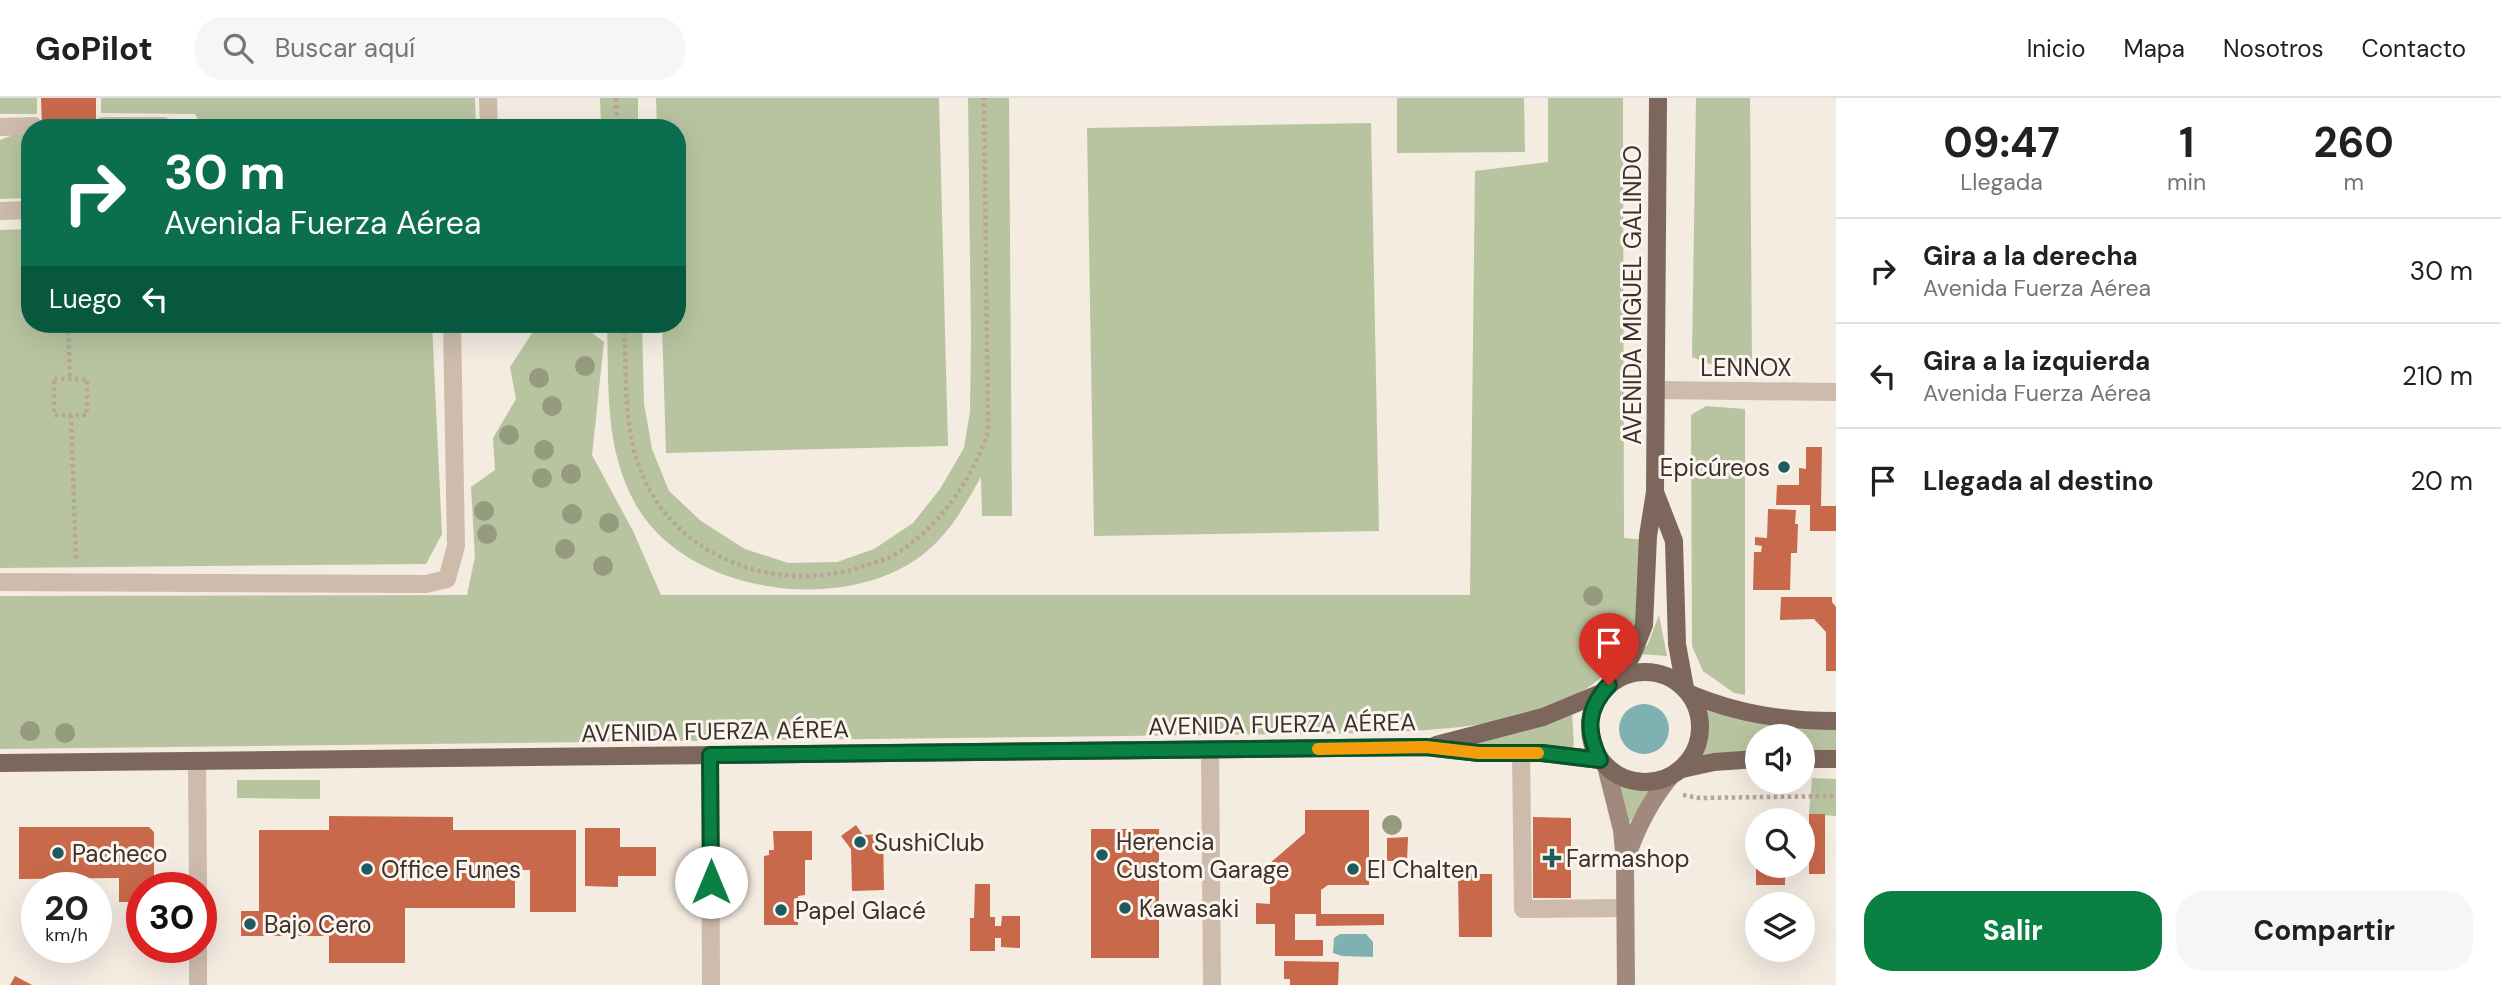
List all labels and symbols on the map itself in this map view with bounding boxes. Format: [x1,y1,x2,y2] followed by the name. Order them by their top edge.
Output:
[1617,145,1648,445] street label: AVENIDA MIGUEL GALINDO
[1700,352,1792,383] street label: LENNOX
[1660,452,1770,483] place label: Epicúreos
[1776,459,1792,475] marker: Epicúreos
[1579,613,1639,685] pin
[1148,706,1416,742] street label: AVENIDA FUERZA AÉREA
[581,713,849,749] street label: AVENIDA FUERZA AÉREA
[1116,826,1289,885] place label: Herencia Custom Garage
[874,827,985,858] place label: SushiClub
[852,834,868,850] marker: SushiClub
[72,838,168,869] place label: Pacheco
[1566,843,1690,874] place label: Farmashop
[50,845,66,861] marker: Pacheco
[674,845,748,919] position arrow
[1094,847,1110,863] marker: Herencia Custom Garage
[1544,850,1560,866] marker: Farmashop
[381,854,521,885] place label: Office Funes
[1367,854,1478,885] place label: El Chalten
[359,861,375,877] marker: Office Funes
[1345,861,1361,877] marker: El Chalten
[126,872,217,963] speed limit sign: 30
[1139,893,1239,924] place label: Kawasaki
[795,895,926,926] place label: Papel Glacé
[1117,900,1133,916] marker: Kawasaki
[773,902,789,918] marker: Papel Glacé
[264,909,371,940] place label: Bajo Cero
[242,916,258,932] marker: Bajo Cero

